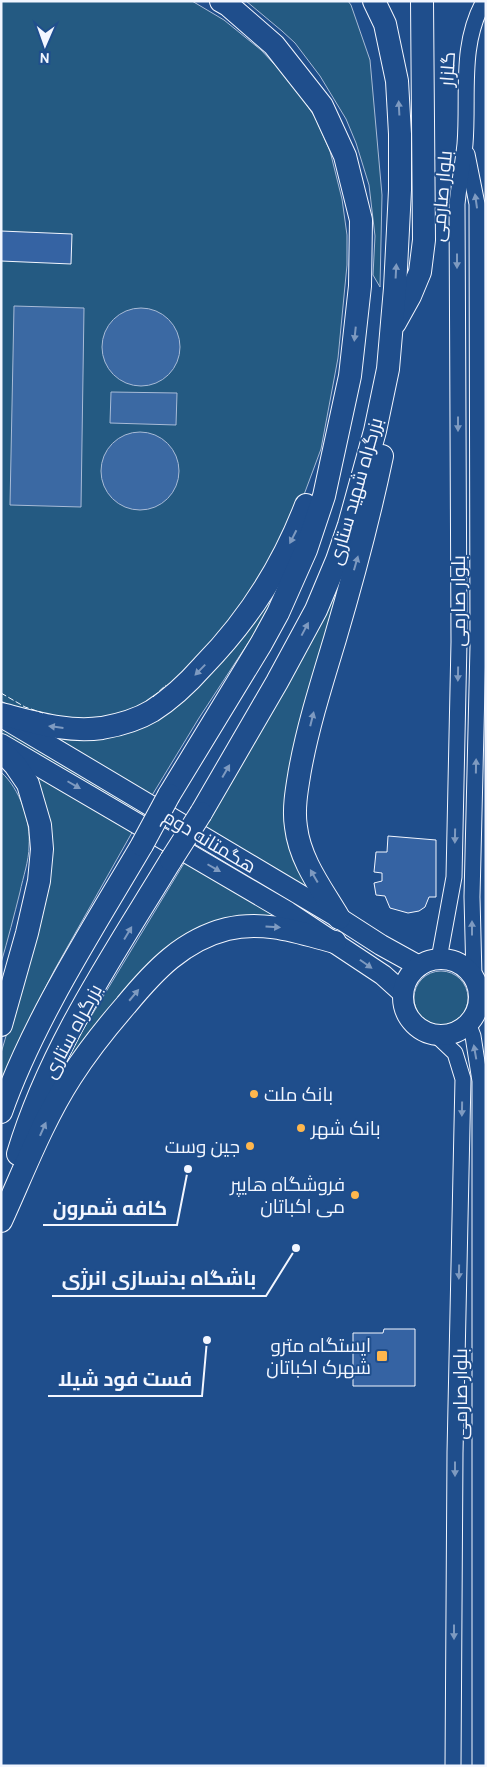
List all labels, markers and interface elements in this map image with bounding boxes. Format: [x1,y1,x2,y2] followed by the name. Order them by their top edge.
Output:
[20,20,70,70] north arrow
[39,49,50,67] text: N
[435,51,460,88] street label: گلزار
[394,100,402,116] one-way arrow
[426,149,457,243] street label: بلوار صارمی
[472,193,480,209] one-way arrow
[453,254,461,270] one-way arrow
[392,262,400,278] one-way arrow
[351,327,359,343] one-way arrow
[323,415,387,567] street label: بزرگراه شهید ستاری
[454,416,462,432] one-way arrow
[289,530,297,544] one-way arrow
[447,555,470,647] street label: بلوار صارمی
[353,556,361,571] one-way arrow
[301,622,310,636] one-way arrow
[194,663,206,675] one-way arrow
[454,666,462,682] one-way arrow
[308,712,316,727] one-way arrow
[48,723,64,731] one-way arrow
[472,758,480,774] one-way arrow
[221,764,230,777] one-way arrow
[67,781,80,790] one-way arrow
[158,805,260,880] street label: هگمتانه دوم
[451,829,459,845] one-way arrow
[206,864,221,872] one-way arrow
[310,869,318,884] one-way arrow
[468,920,476,936] one-way arrow
[265,923,281,931] one-way arrow
[123,926,132,939] one-way arrow
[359,959,373,969] one-way arrow
[38,980,107,1082] street label: بزرگراه ستاری
[128,989,139,1002] one-way arrow
[471,1044,479,1060] one-way arrow
[264,1083,333,1106] place label: بانک ملت
[248,1088,260,1100] marker: بانک ملت
[458,1102,466,1118] one-way arrow
[310,1117,381,1140] place label: بانک شهر
[39,1122,47,1136] one-way arrow
[295,1122,307,1134] marker: بانک شهر
[165,1135,240,1158] place label: جین وست
[244,1140,256,1152] marker: جین وست
[229,1173,345,1218] place label: فروشگاه هایپر می اکباتان
[349,1189,361,1201] marker: فروشگاه هایپر می اکباتان
[43,1190,177,1225] callout: کافه شمرون
[53,1196,167,1220] text: کافه شمرون
[52,1261,266,1296] callout: باشگاه بدنسازی انرژی
[454,1264,462,1280] one-way arrow
[62,1266,256,1290] text: باشگاه بدنسازی انرژی
[266,1334,371,1379] place label: ایستگاه مترو شهرک اکباتان
[449,1348,472,1440] street label: بلوار صارمی
[375,1349,389,1363] marker: ایستگاه مترو شهرک اکباتان
[48,1361,202,1396] callout: فست فود شیلا
[58,1367,192,1391] text: فست فود شیلا
[451,1462,459,1478] one-way arrow
[450,1624,458,1640] one-way arrow

